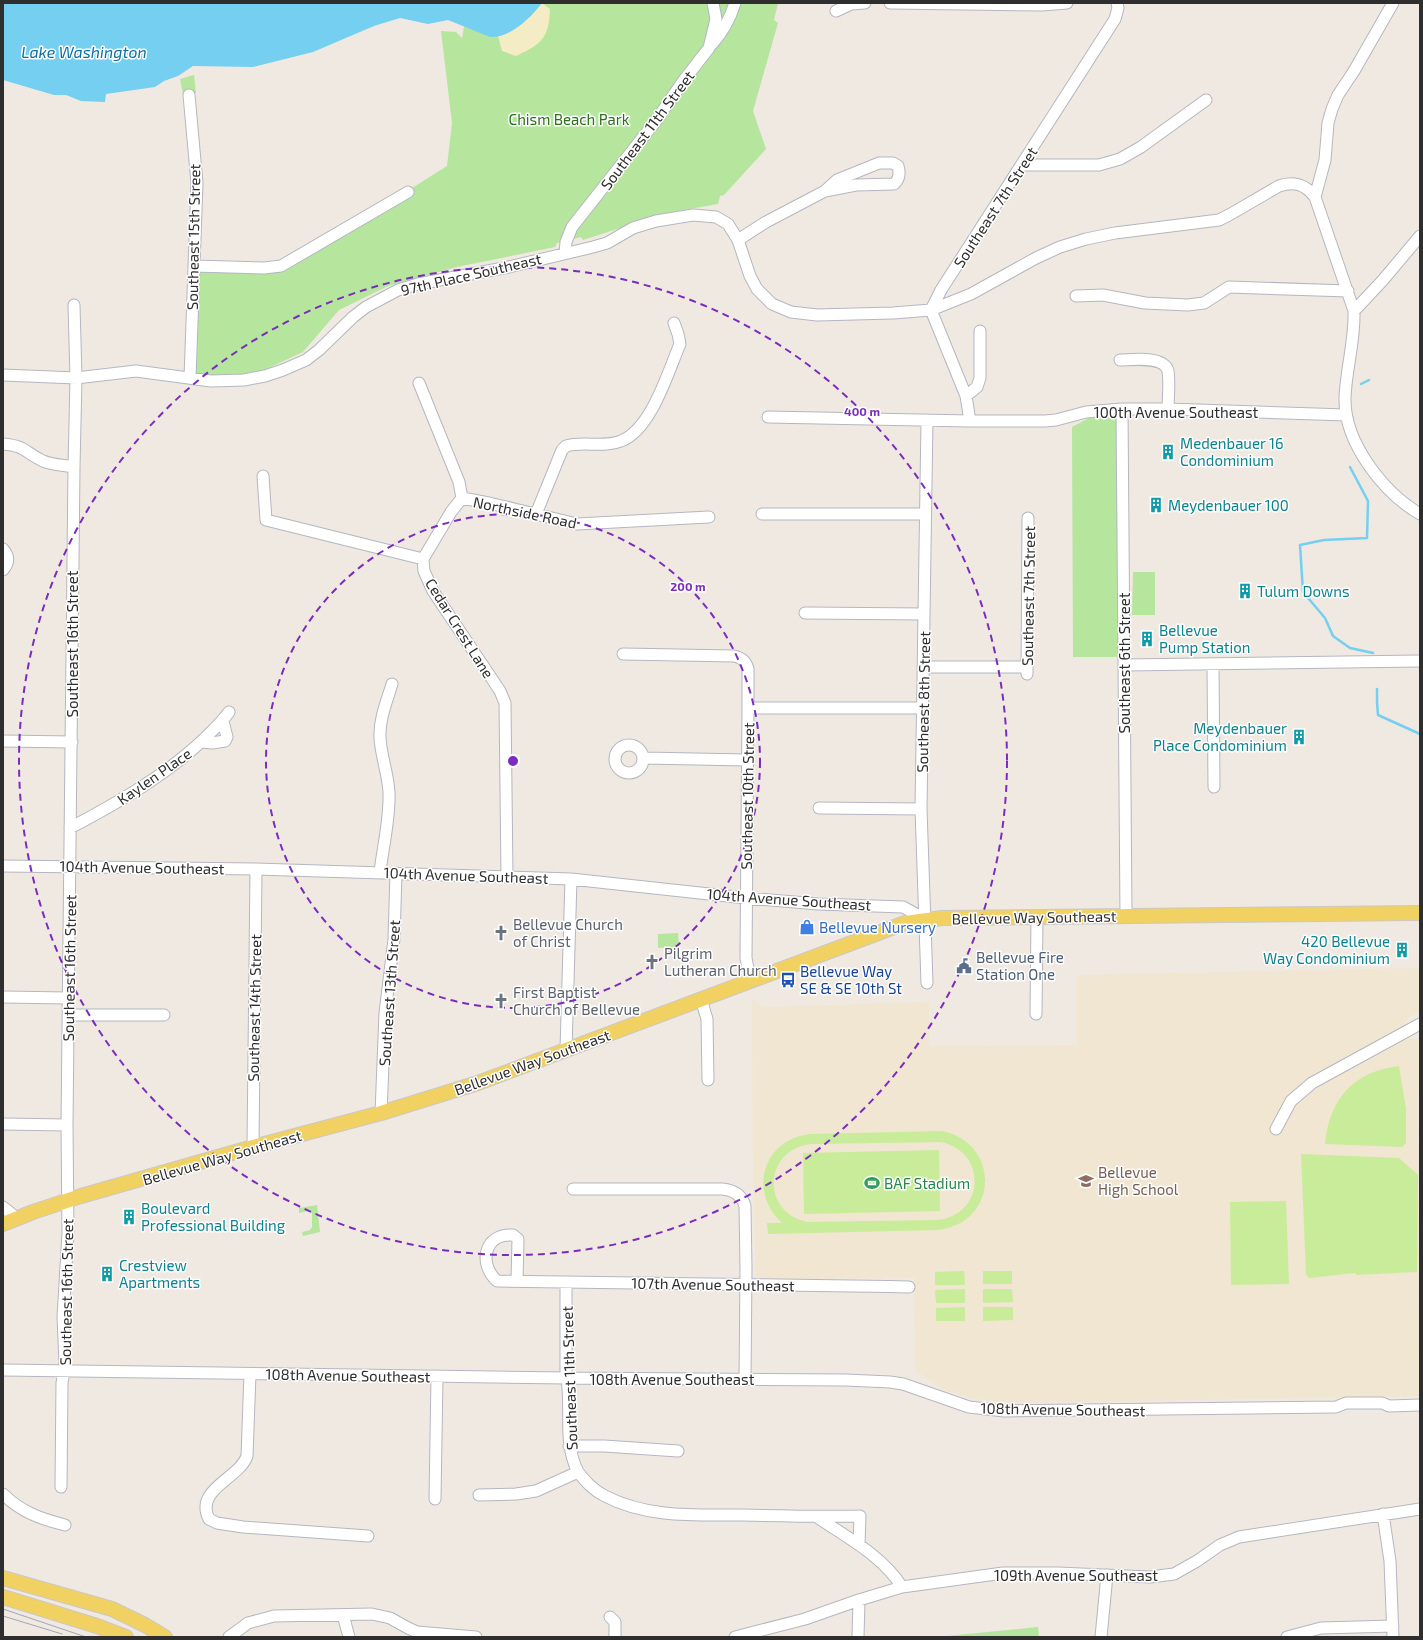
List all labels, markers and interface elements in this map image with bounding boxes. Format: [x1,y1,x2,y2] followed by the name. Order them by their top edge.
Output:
[21,42,147,61] water label: Lake Washington
[596,67,698,193] street label: Southeast 11th Street
[509,110,630,128] park label: Chism Beach Park
[949,143,1041,271] street label: Southeast 7th Street
[183,163,203,310] street label: Southeast 15th Street
[399,249,543,299] street label: 97th Place Southeast
[1094,403,1259,421] street label: 100th Avenue Southeast
[844,404,880,418] text: 400 m
[1180,434,1284,469] place label: Medenbauer 16 Condominium
[1159,443,1177,461] building icon: Medenbauer 16 Condominium
[472,492,578,532] street label: Northside Road
[1147,496,1165,514] building icon: Meydenbauer 100
[1168,496,1289,514] place label: Meydenbauer 100
[1018,526,1038,666] street label: Southeast 7th Street
[63,570,81,717] street label: Southeast 16th Street
[422,575,498,681] street label: Cedar Crest Lane
[670,579,706,593] text: 200 m
[1236,582,1254,600] building icon: Tulum Downs
[1257,582,1350,600] place label: Tulum Downs
[1115,592,1133,733] street label: Southeast 6th Street
[1159,621,1251,656] place label: Bellevue Pump Station
[1138,630,1156,648] building icon: Bellevue Pump Station
[913,631,933,773] street label: Southeast 8th Street
[1153,719,1287,754] place label: Meydenbauer Place Condominium
[737,722,757,870] street label: Southeast 10th Street
[1290,728,1308,746] building icon: Meydenbauer Place Condominium
[113,744,195,808] street label: Kaylen Place
[506,754,520,768] centre of rings
[59,857,225,877] street label: 104th Avenue Southeast
[383,863,549,887] street label: 104th Avenue Southeast
[706,884,872,914] street label: 104th Avenue Southeast
[59,894,79,1042] street label: Southeast 16th Street
[951,907,1117,927] street label: Bellevue Way Southeast
[513,915,623,950] place label: Bellevue Church of Christ
[798,918,816,936] shop icon: Bellevue Nursery
[819,918,936,936] place label: Bellevue Nursery
[375,919,403,1067] street label: Southeast 13th Street
[492,924,510,942] church icon: Bellevue Church of Christ
[1263,932,1390,967] place label: 420 Bellevue Way Condominium
[244,934,264,1082] street label: Southeast 14th Street
[1393,941,1411,959] building icon: 420 Bellevue Way Condominium
[664,944,777,979] place label: Pilgrim Lutheran Church
[976,948,1064,983] place label: Bellevue Fire Station One
[643,953,661,971] church icon: Pilgrim Lutheran Church
[955,957,973,975] public building icon: Bellevue Fire Station One
[800,962,902,997] place label: Bellevue Way SE & SE 10th St
[779,971,797,989] bus stop icon: Bellevue Way SE & SE 10th St
[513,983,640,1018] place label: First Baptist Church of Bellevue
[492,992,510,1010] church icon: First Baptist Church of Bellevue
[452,1025,613,1099] street label: Bellevue Way Southeast
[140,1126,304,1188] street label: Bellevue Way Southeast
[1098,1163,1179,1198] place label: Bellevue High School
[1077,1172,1095,1190] school or university icon: Bellevue High School
[863,1174,881,1192] sports icon: BAF Stadium
[884,1174,970,1192] place label: BAF Stadium
[141,1199,286,1234] place label: Boulevard Professional Building
[120,1208,138,1226] building icon: Boulevard Professional Building
[56,1218,76,1366] street label: Southeast 16th Street
[119,1256,200,1291] place label: Crestview Apartments
[98,1265,116,1283] building icon: Crestview Apartments
[631,1274,795,1294] street label: 107th Avenue Southeast
[557,1305,581,1450] street label: Southeast 11th Street
[266,1365,431,1385] street label: 108th Avenue Southeast
[590,1370,755,1388] street label: 108th Avenue Southeast
[981,1399,1146,1419] street label: 108th Avenue Southeast
[994,1566,1158,1584] street label: 109th Avenue Southeast

